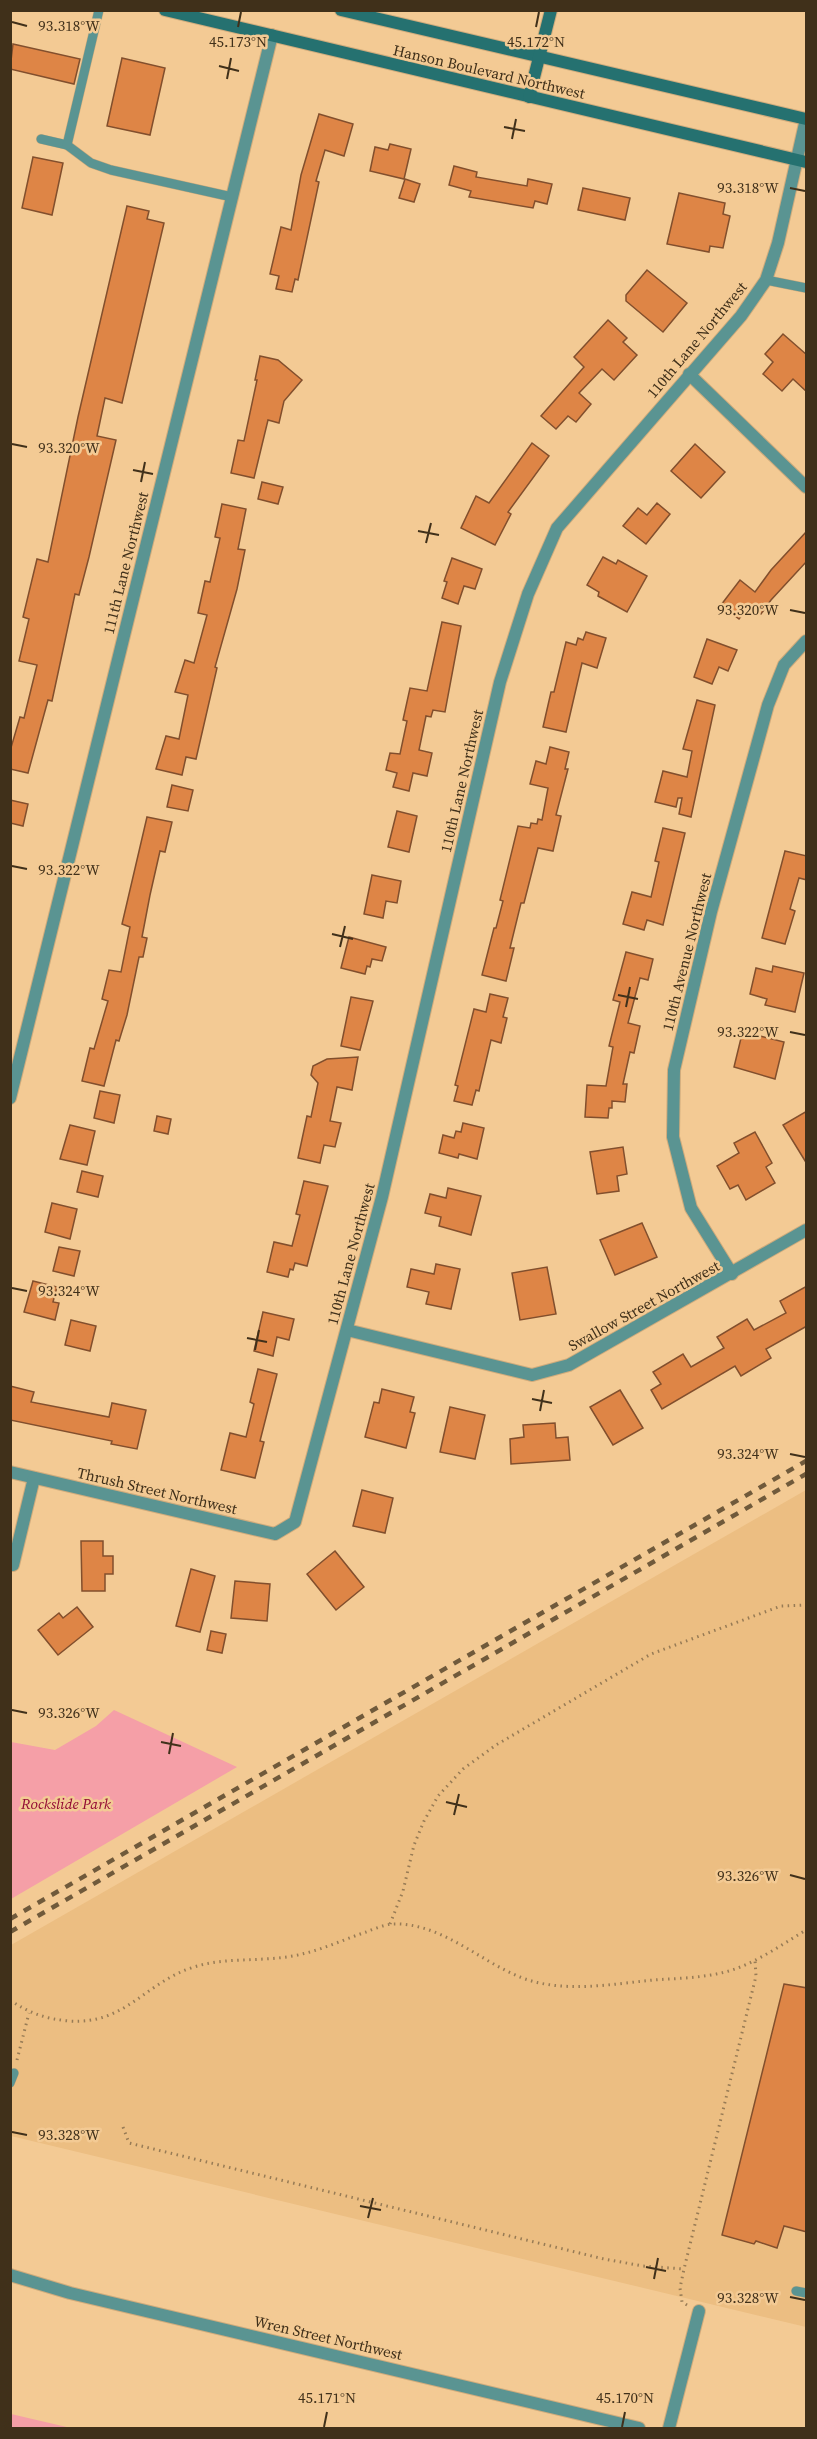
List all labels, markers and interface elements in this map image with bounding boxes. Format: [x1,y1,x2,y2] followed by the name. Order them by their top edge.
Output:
[38,15,100,36] text: 93.318°W
[209,31,267,52] text: 45.173°N
[507,31,565,52] text: 45.172°N
[391,39,587,104] street label: Hanson Boulevard Northwest
[717,177,779,198] text: 93.318°W
[642,277,752,402] street label: 110th Lane Northwest
[38,437,100,458] text: 93.320°W
[98,489,153,636] street label: 111th Lane Northwest
[717,599,779,620] text: 93.320°W
[435,707,488,854] street label: 110th Lane Northwest
[38,859,100,880] text: 93.322°W
[657,871,716,1033] street label: 110th Avenue Northwest
[717,1021,779,1042] text: 93.322°W
[321,1181,380,1327] street label: 110th Lane Northwest
[564,1255,723,1356] street label: Swallow Street Northwest
[38,1280,100,1301] text: 93.324°W
[717,1443,779,1464] text: 93.324°W
[75,1462,239,1519] street label: Thrush Street Northwest
[38,1702,100,1723] text: 93.326°W
[20,1793,112,1814] park label: Rockslide Park
[717,1865,779,1886] text: 93.326°W
[38,2124,100,2145] text: 93.328°W
[717,2287,779,2308] text: 93.328°W
[252,2310,405,2365] street label: Wren Street Northwest
[298,2387,356,2408] text: 45.171°N
[596,2387,654,2408] text: 45.170°N

